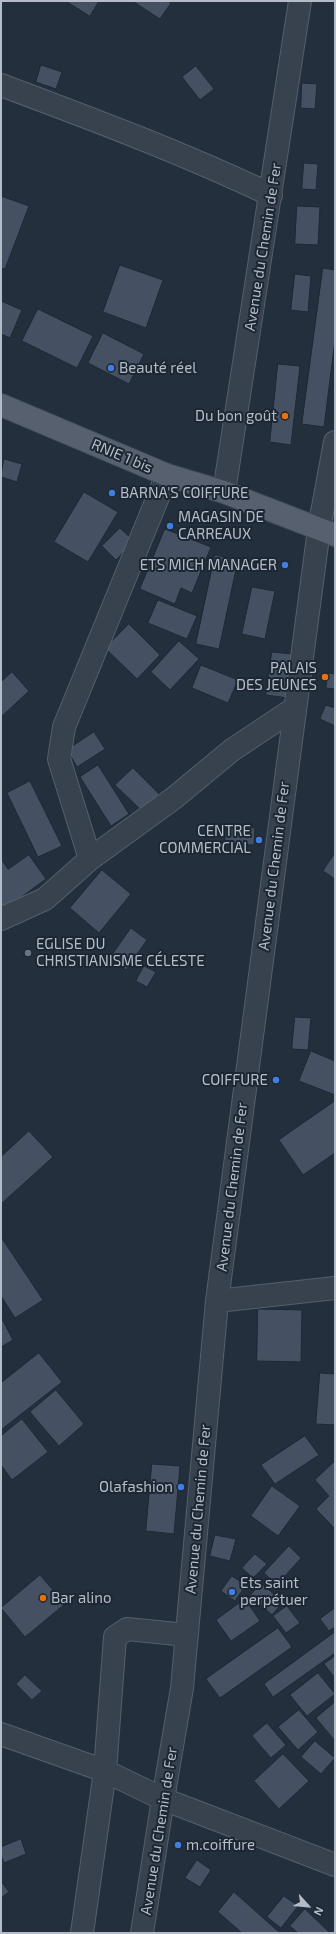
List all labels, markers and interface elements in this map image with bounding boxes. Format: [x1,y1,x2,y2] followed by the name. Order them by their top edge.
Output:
[241,162,285,332] street label: Avenue du Chemin de Fer
[119,359,197,377] place label: Beauté réel
[106,363,116,373] marker: Beauté réel
[195,407,277,425] place label: Du bon goût
[280,411,290,421] marker: Du bon goût
[89,435,155,477] street label: RNIE 1 bis
[120,484,248,502] place label: BARNA'S COIFFURE
[107,488,117,498] marker: BARNA'S COIFFURE
[178,508,264,543] place label: MAGASIN DE CARREAUX
[165,521,175,531] marker: MAGASIN DE CARREAUX
[140,556,277,574] place label: ETS MICH MANAGER
[280,560,290,570] marker: ETS MICH MANAGER
[236,659,317,694] place label: PALAIS DES JEUNES
[320,672,330,682] marker: PALAIS DES JEUNES
[255,780,293,952] street label: Avenue du Chemin de Fer
[159,822,251,857] place label: CENTRE COMMERCIAL
[254,835,264,845] marker: CENTRE COMMERCIAL
[36,935,205,970] place label: EGLISE DU CHRISTIANISME CÉLESTE
[23,948,33,958] marker: EGLISE DU CHRISTIANISME CÉLESTE
[202,1071,268,1089] place label: COIFFURE
[271,1075,281,1085] marker: COIFFURE
[213,1101,251,1273] street label: Avenue du Chemin de Fer
[182,1423,214,1595] street label: Avenue du Chemin de Fer
[99,1478,173,1496] place label: Olafashion
[176,1482,186,1492] marker: Olafashion
[240,1574,308,1609] place label: Ets saint perpétuer
[227,1587,237,1597] marker: Ets saint perpétuer
[51,1589,112,1607] place label: Bar alino
[38,1593,48,1603] marker: Bar alino
[137,1746,181,1916] street label: Avenue du Chemin de Fer
[186,1836,255,1854] place label: m.coiffure
[173,1840,183,1850] marker: m.coiffure
[288,1886,328,1926] north arrow
[312,1905,327,1918] text: N

